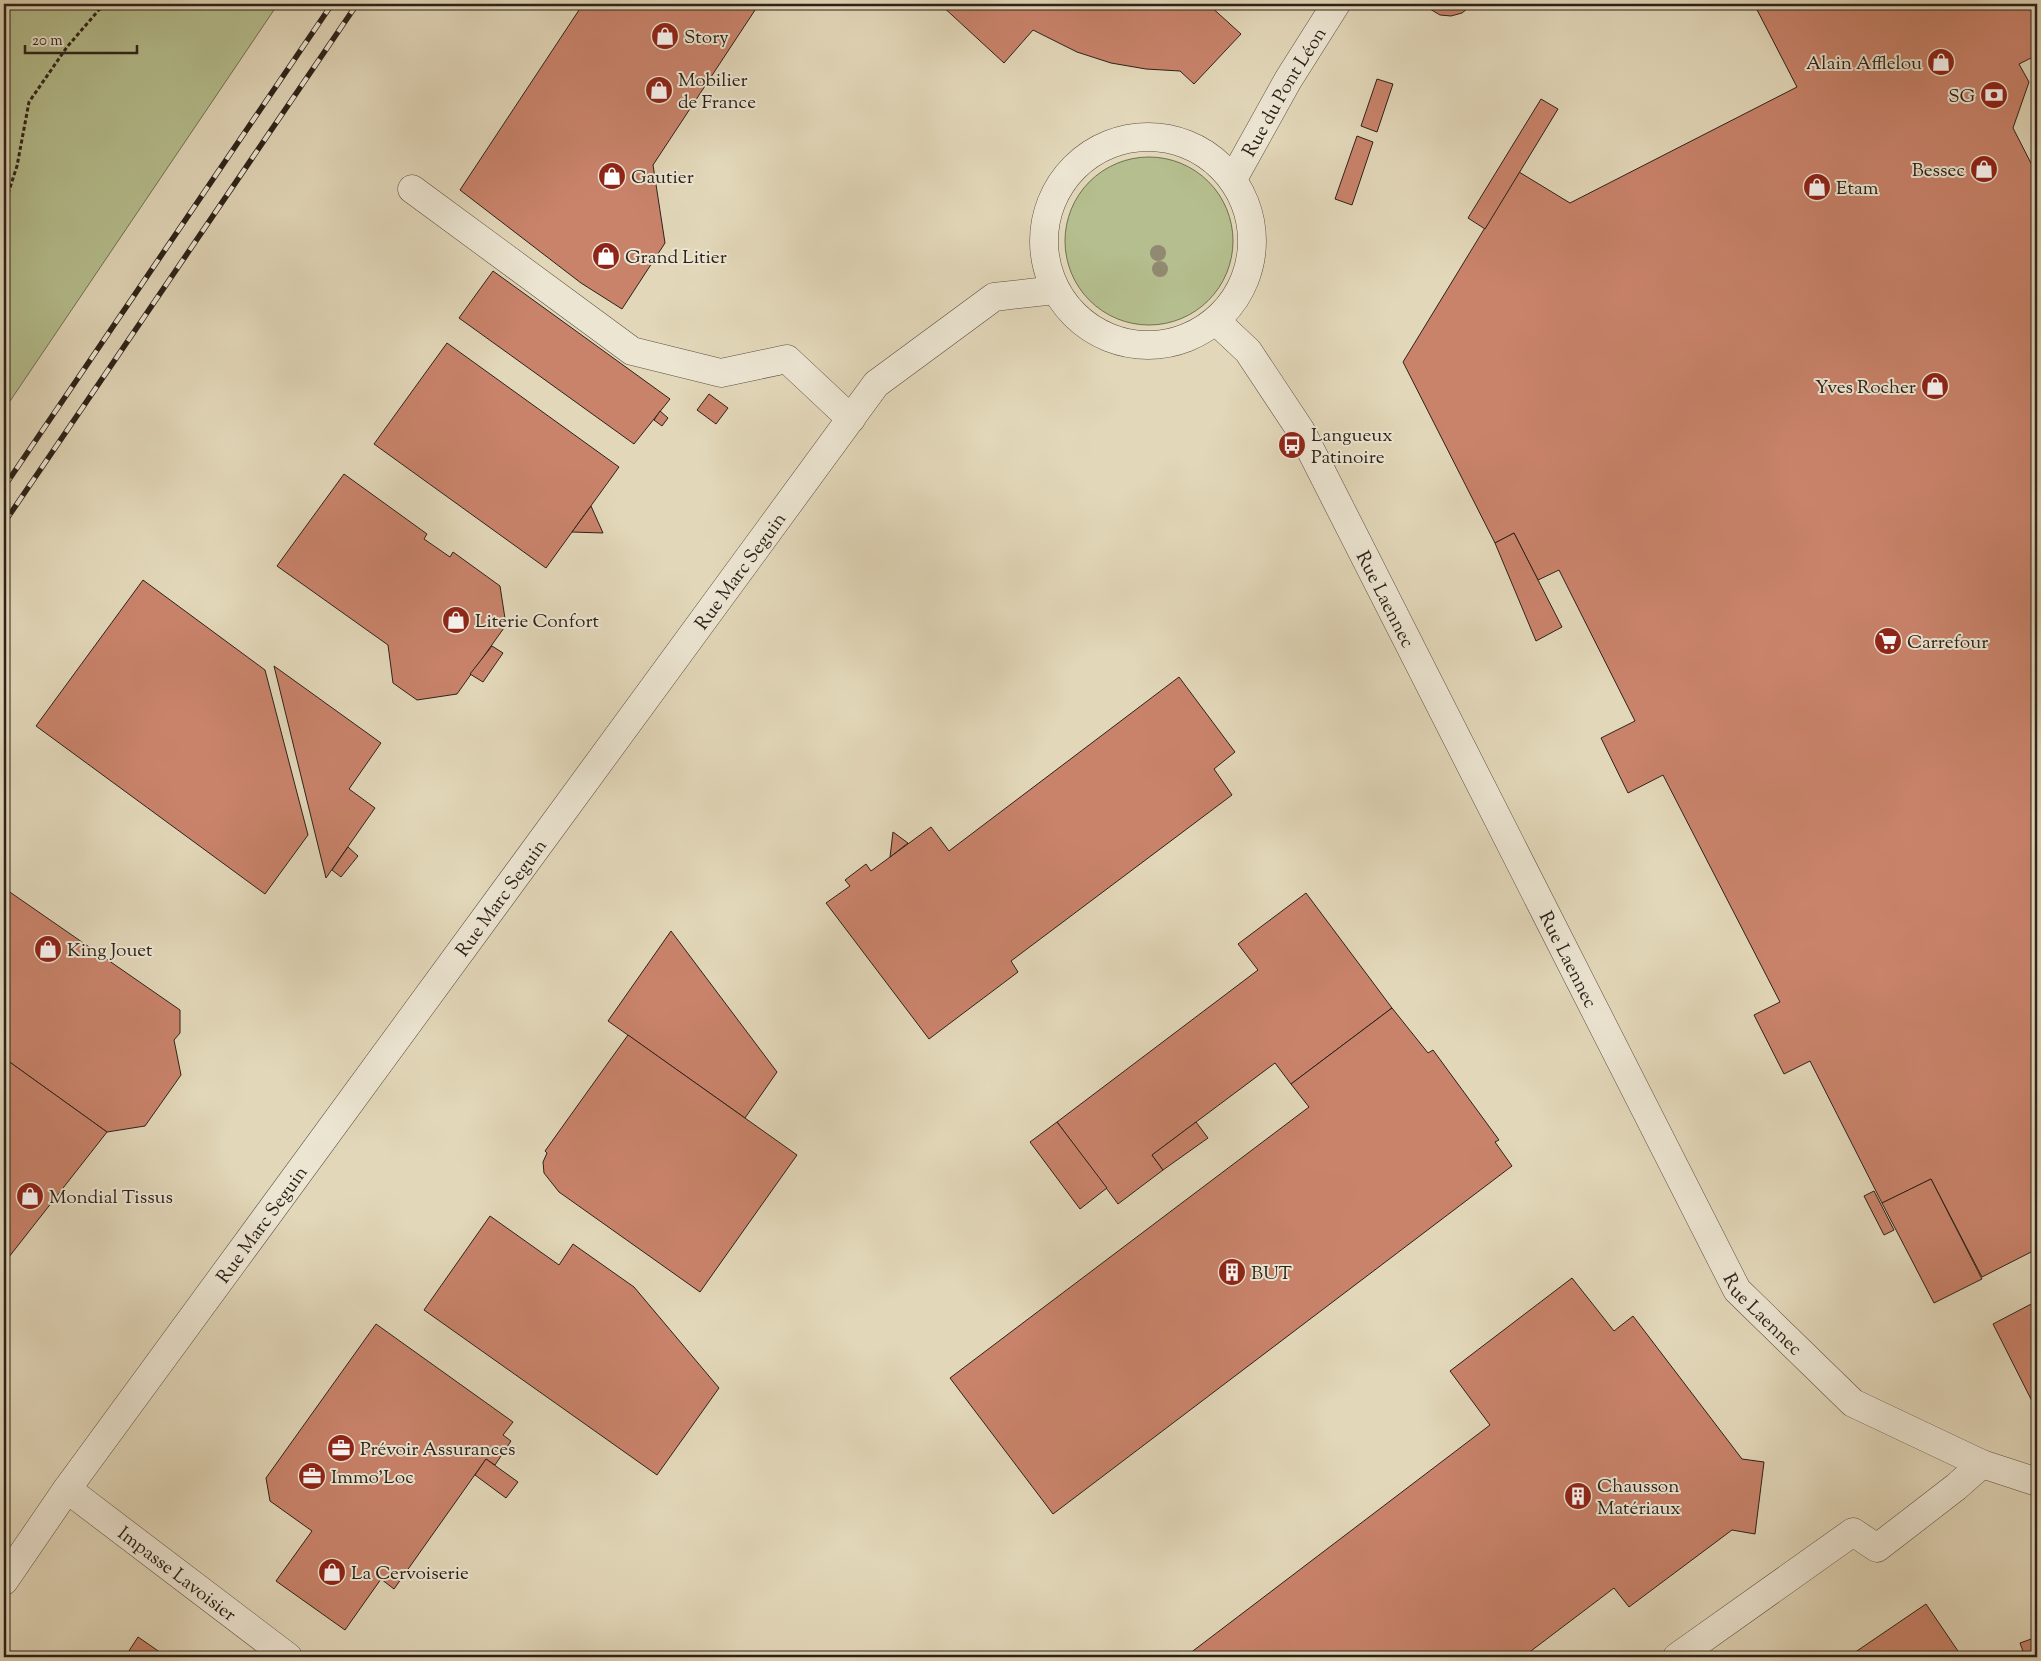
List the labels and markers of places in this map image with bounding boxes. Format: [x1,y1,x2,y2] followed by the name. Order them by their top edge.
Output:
[650,21,680,51] shop icon: Story
[684,25,729,52] place label: Story
[1926,47,1956,77] shop icon: Alain Afflelou
[1806,51,1922,78] place label: Alain Afflelou
[678,68,756,117] place label: Mobilier de France
[644,75,674,105] shop icon: Mobilier de France
[1979,80,2009,110] bank icon: SG
[1948,84,1975,111] place label: SG
[1969,154,1999,184] shop icon: Bessec
[1912,158,1965,185] place label: Bessec
[597,161,627,191] shop icon: Gautier
[631,165,694,192] place label: Gautier
[1802,172,1832,202] shop icon: Etam
[1836,176,1879,203] place label: Etam
[591,241,621,271] shop icon: Grand Litier
[625,245,727,272] place label: Grand Litier
[1920,371,1950,401] shop icon: Yves Rocher
[1815,375,1916,402] place label: Yves Rocher
[1311,423,1393,472] place label: Langueux Patinoire
[1277,430,1307,460] bus stop icon: Langueux Patinoire
[441,605,471,635] shop icon: Literie Confort
[475,609,600,636] place label: Literie Confort
[1873,626,1903,656] supermarket icon: Carrefour
[1907,630,1988,657] place label: Carrefour
[33,934,63,964] shop icon: King Jouet
[67,938,153,965] place label: King Jouet
[15,1181,45,1211] shop icon: Mondial Tissus
[49,1185,173,1212] place label: Mondial Tissus
[1217,1257,1247,1287] building icon: BUT
[1251,1261,1292,1288] place label: BUT
[326,1433,356,1463] office icon: Prévoir Assurances
[360,1437,516,1464] place label: Prévoir Assurances
[297,1461,327,1491] office icon: Immo'Loc
[331,1465,414,1492] place label: Immo'Loc
[1597,1474,1681,1523] place label: Chausson Matériaux
[1563,1481,1593,1511] building icon: Chausson Matériaux
[317,1557,347,1587] shop icon: La Cervoiserie
[351,1561,469,1588] place label: La Cervoiserie

